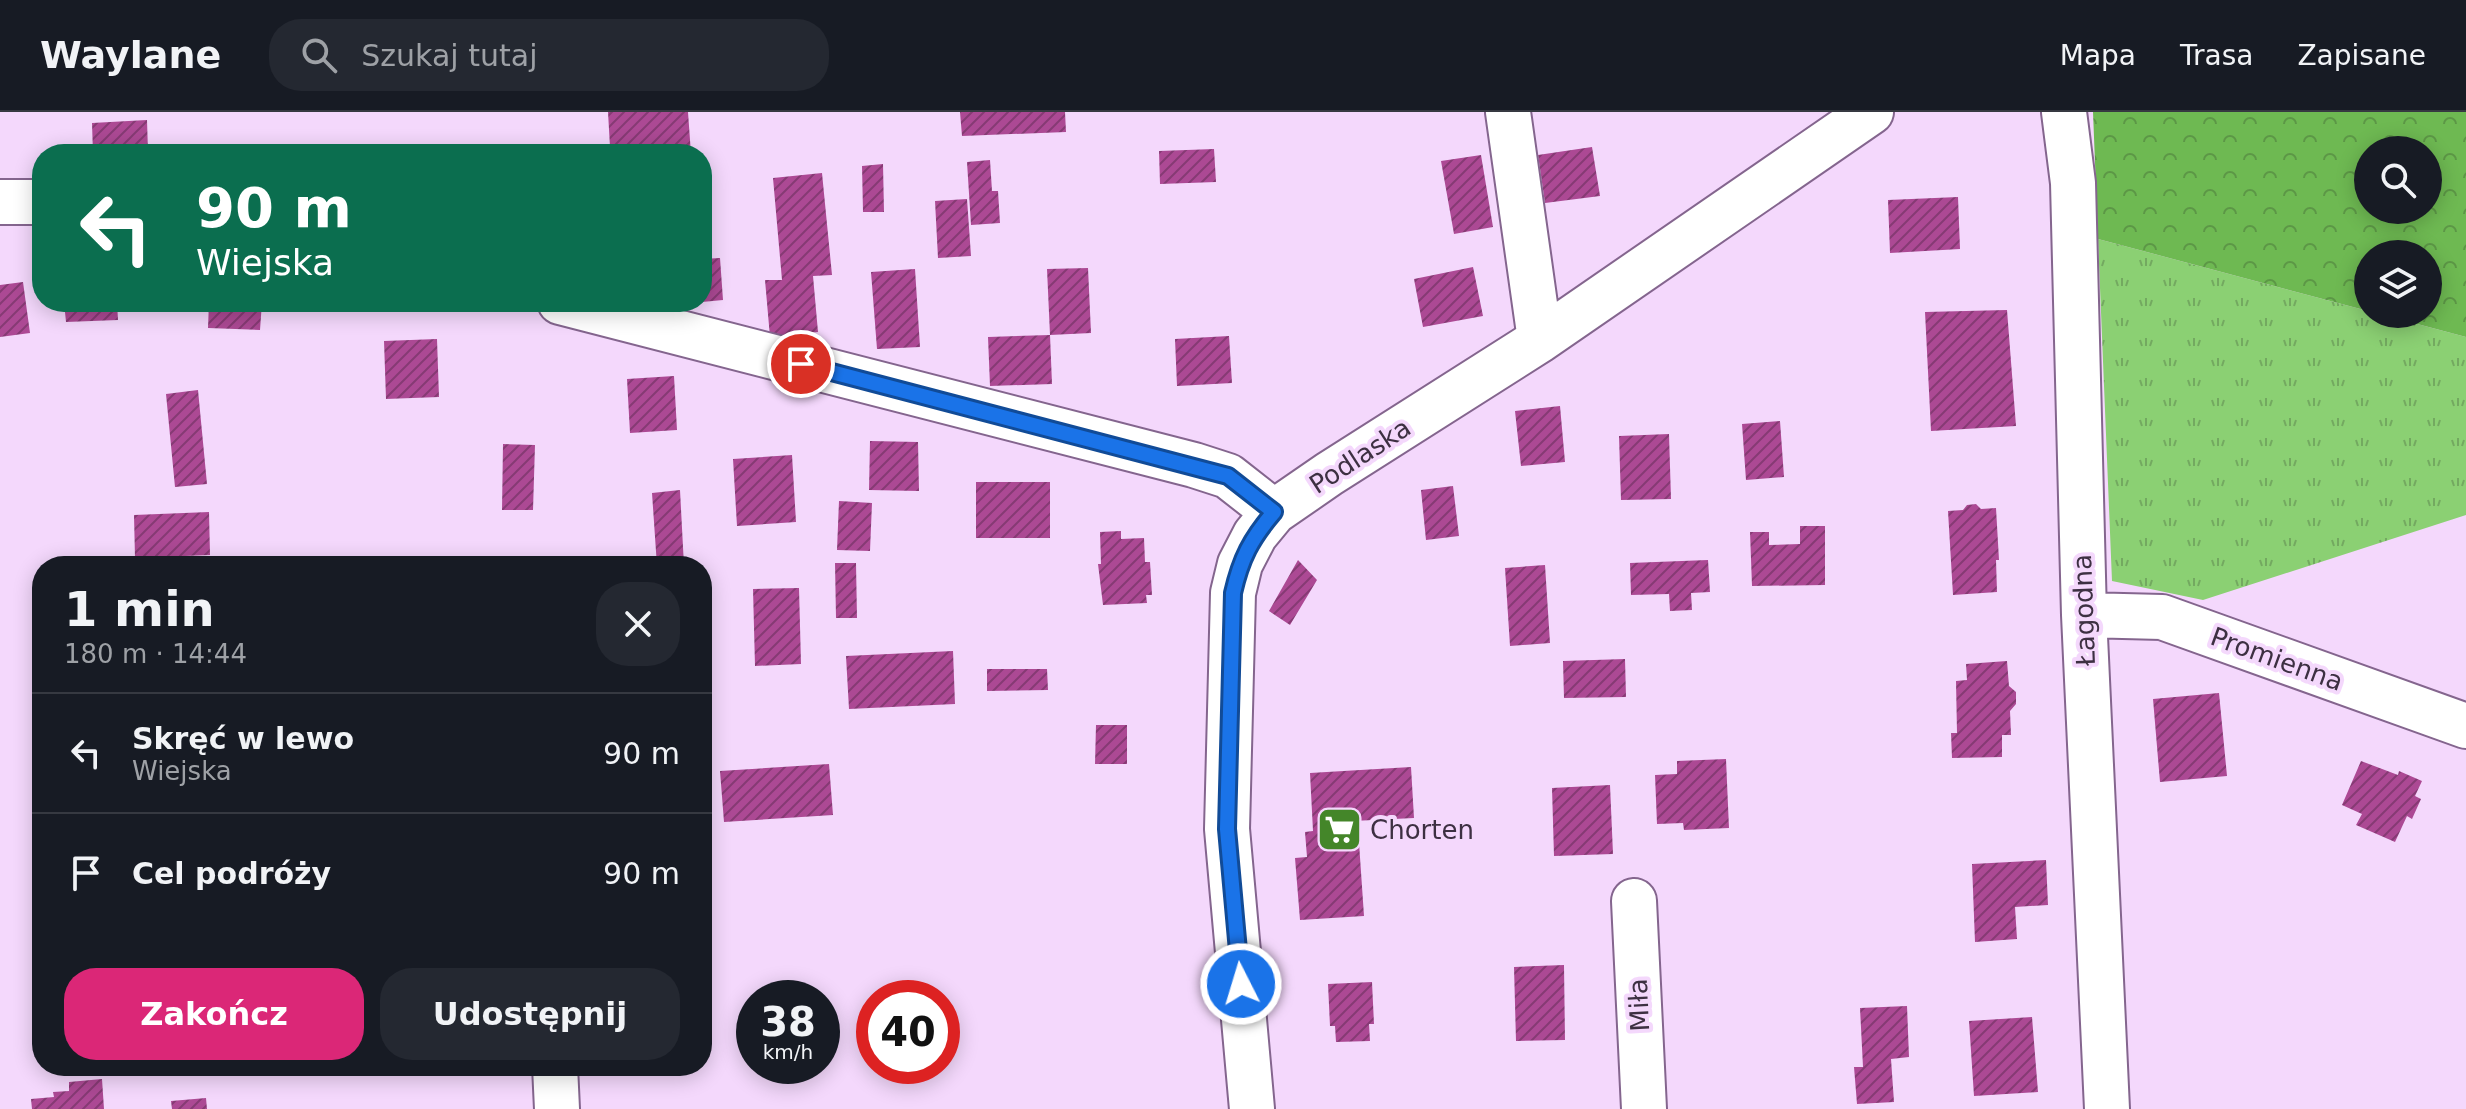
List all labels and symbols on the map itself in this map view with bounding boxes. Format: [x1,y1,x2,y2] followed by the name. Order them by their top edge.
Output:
[767,330,835,398] pin
[1304,412,1416,500] street label: Podlaska
[2067,554,2101,667] street label: Łagodna
[2207,621,2347,697] street label: Promienna
[1315,806,1363,854] supermarket icon: Chorten
[1370,815,1474,845] place label: Chorten
[1199,942,1283,1026] position arrow
[1623,978,1655,1032] street label: Miła
[856,980,960,1084] speed limit sign: 40

